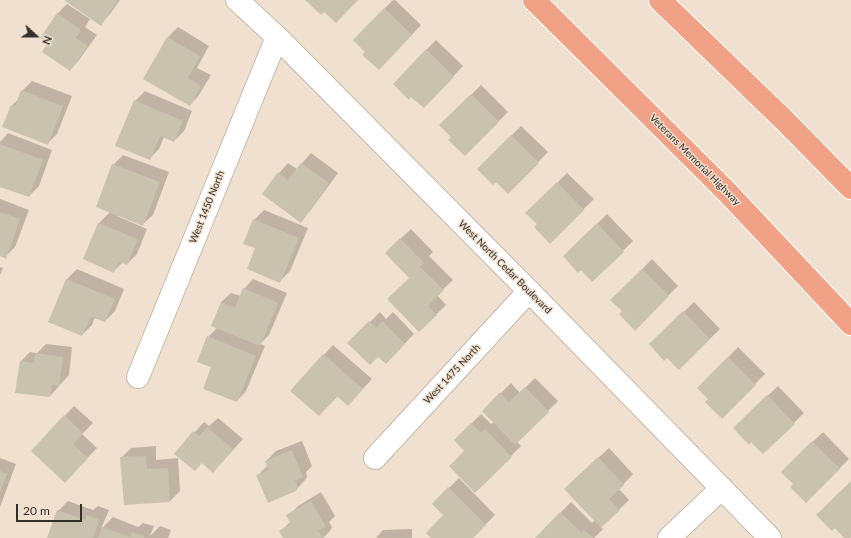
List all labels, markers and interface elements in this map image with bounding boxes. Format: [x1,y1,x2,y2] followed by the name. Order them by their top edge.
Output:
[16,16,56,56] north arrow
[40,34,55,47] text: N
[647,112,743,208] street label: Veterans Memorial Highway
[187,169,227,245] street label: West 1450 North
[456,218,554,316] street label: West North Cedar Boulevard
[421,342,483,406] street label: West 1475 North
[18,496,84,522] scale bar
[23,503,50,518] text: 20 m

